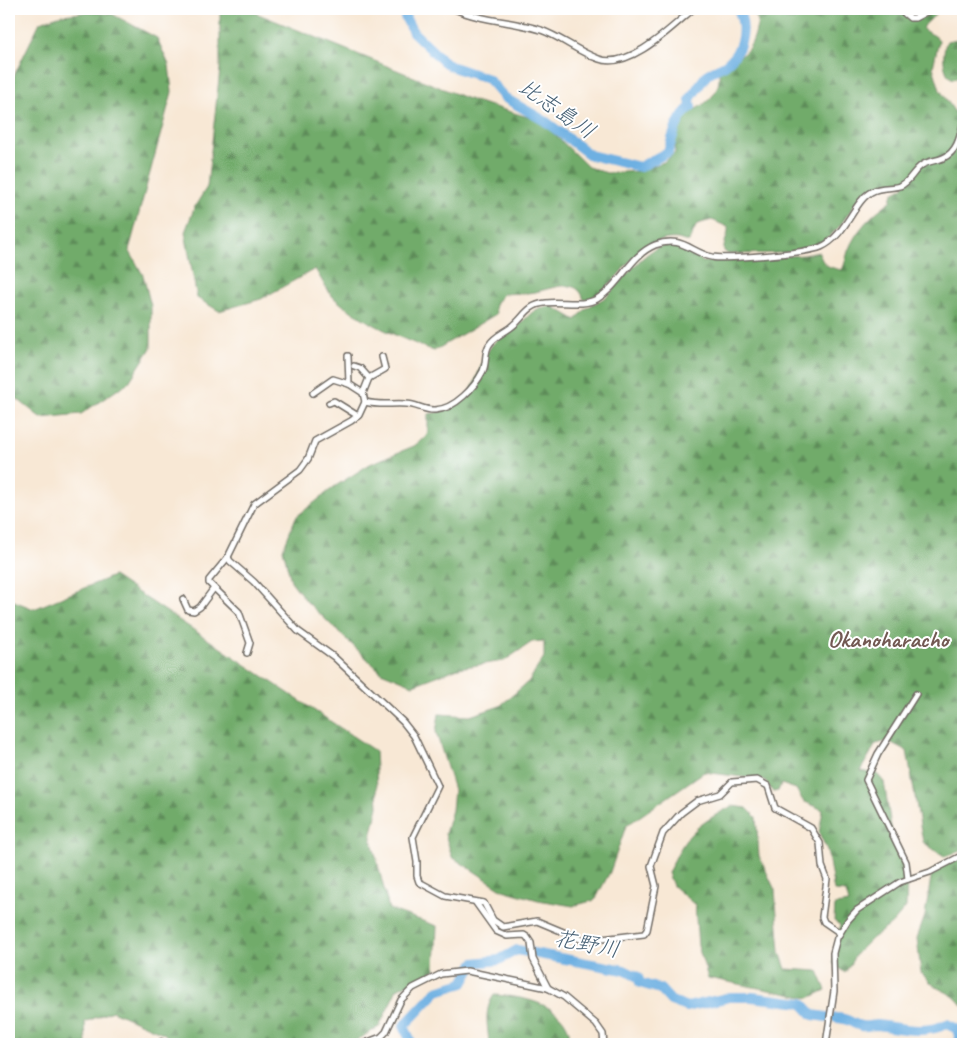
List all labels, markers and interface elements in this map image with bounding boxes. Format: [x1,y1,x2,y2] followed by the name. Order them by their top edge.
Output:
[513,72,601,146] water label: 比志島川
[828,624,951,654] district label: Okanoharacho
[552,924,622,964] water label: 花野川

